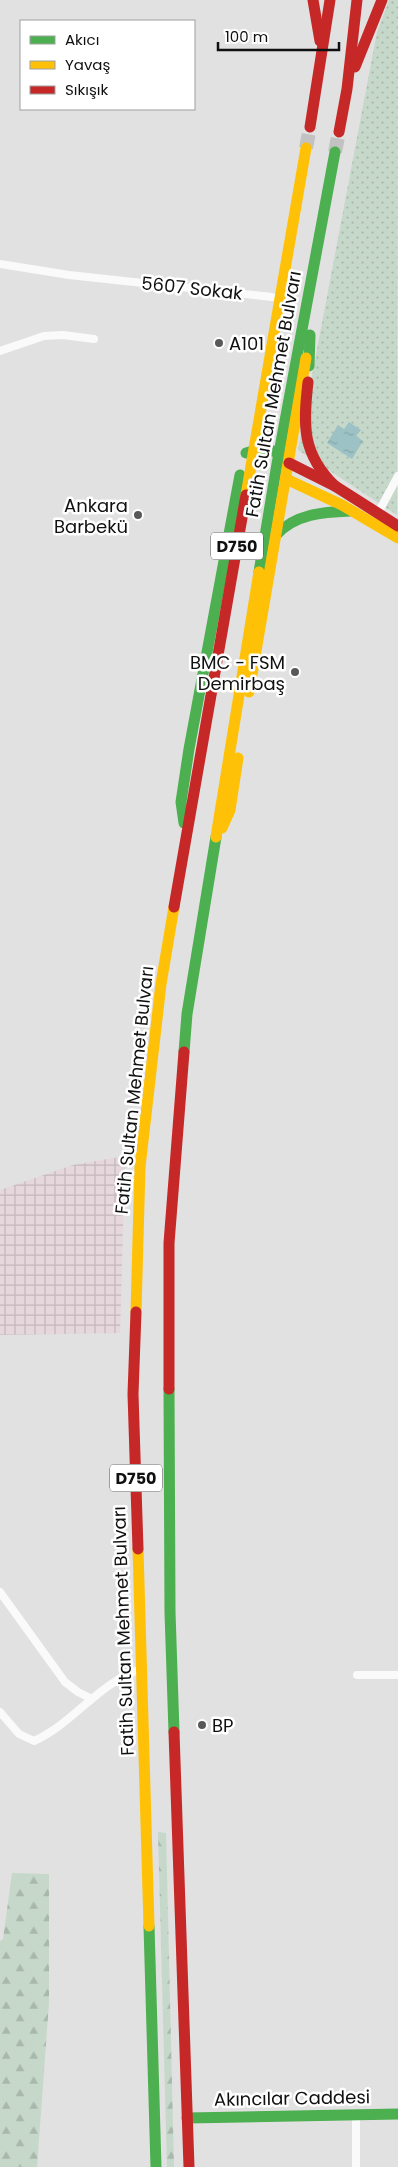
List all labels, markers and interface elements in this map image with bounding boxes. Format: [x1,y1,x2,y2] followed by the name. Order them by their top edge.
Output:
[20,20,195,110] legend
[218,20,339,52] scale bar
[225,26,268,47] text: 100 m
[65,29,99,50] text: Akıcı
[65,54,110,75] text: Yavaş
[65,79,108,100] text: Sıkışık
[239,269,307,519] street label: Fatih Sultan Mehmet Bulvarı
[140,270,244,306] street label: 5607 Sokak
[229,331,264,356] place label: A101
[213,337,225,349] marker: A101
[54,493,128,539] place label: Ankara Barbekü
[132,509,144,521] marker: Ankara Barbekü
[211,532,263,560] road number: D750
[190,650,285,696] place label: BMC - FSM Demirbaş
[289,666,301,678] marker: BMC - FSM Demirbaş
[109,965,159,1215] street label: Fatih Sultan Mehmet Bulvarı
[110,1465,162,1492] road number: D750
[106,1506,140,1756] street label: Fatih Sultan Mehmet Bulvarı
[212,1713,233,1738] place label: BP
[196,1719,208,1731] marker: BP
[214,2084,370,2112] street label: Akıncılar Caddesi

